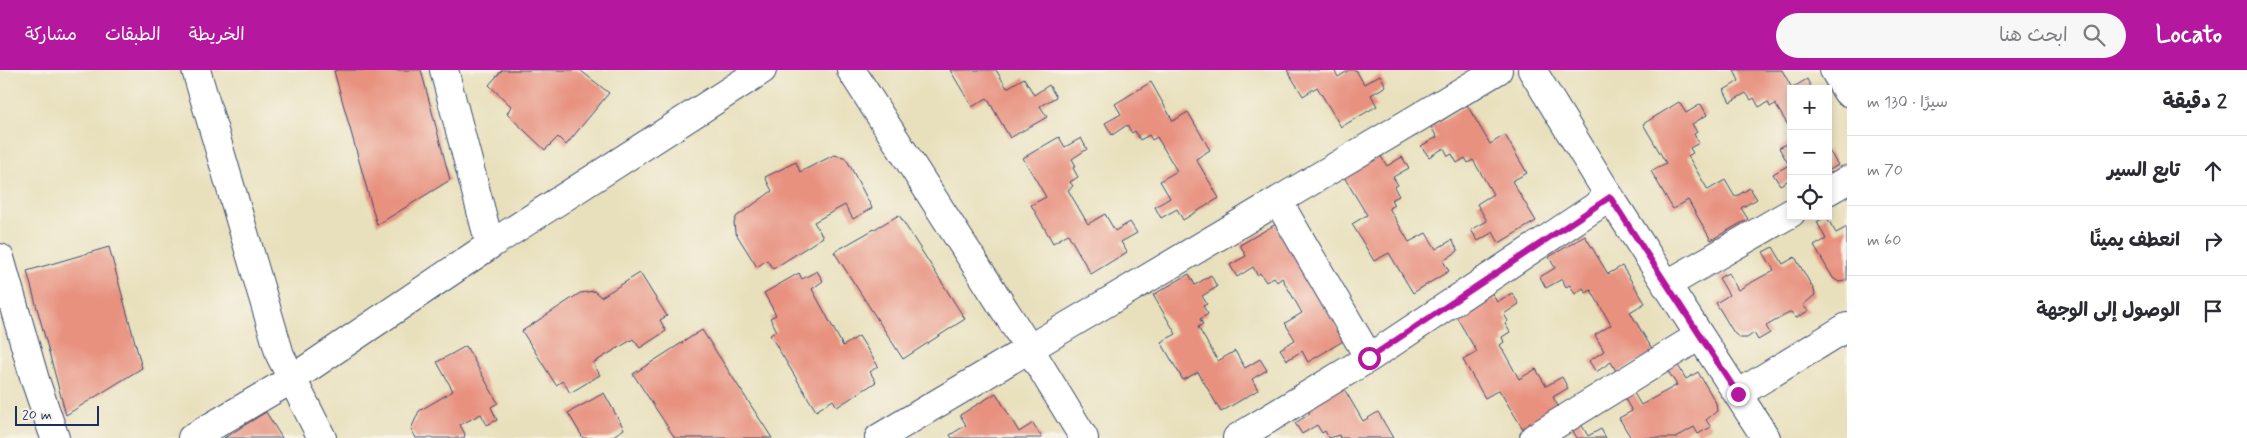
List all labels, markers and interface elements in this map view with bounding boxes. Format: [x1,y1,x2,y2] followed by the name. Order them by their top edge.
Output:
[1776,13,2126,58] search box
[2156,20,2222,51] text: Locato
[2080,21,2108,49] icon: search
[25,23,77,47] text: مشاركة
[105,23,161,47] text: الطبقات
[189,23,245,47] text: الخريطة
[1999,23,2068,48] text: ابحث هنا
[1787,85,1832,220] map controls
[1787,85,1832,130] button: +
[2163,88,2227,116] text: 2 دقيقة
[1867,92,1948,113] text: سيرًا · 130 m
[1787,130,1832,175] button: −
[2199,157,2227,185] icon: ahead
[2107,158,2180,183] text: تابع السير
[1867,160,1903,181] text: 70 m
[1787,175,1832,220] button: locate
[2199,227,2227,255] icon: right
[2090,228,2180,253] text: انعطف يمينًا
[1867,230,1901,251] text: 60 m
[2199,297,2227,325] icon: arrive
[2036,298,2180,323] text: الوصول إلى الوجهة
[1358,347,1381,370] route start
[1727,383,1750,406] route end
[15,403,99,426] scale bar
[22,406,52,424] text: 20 m

